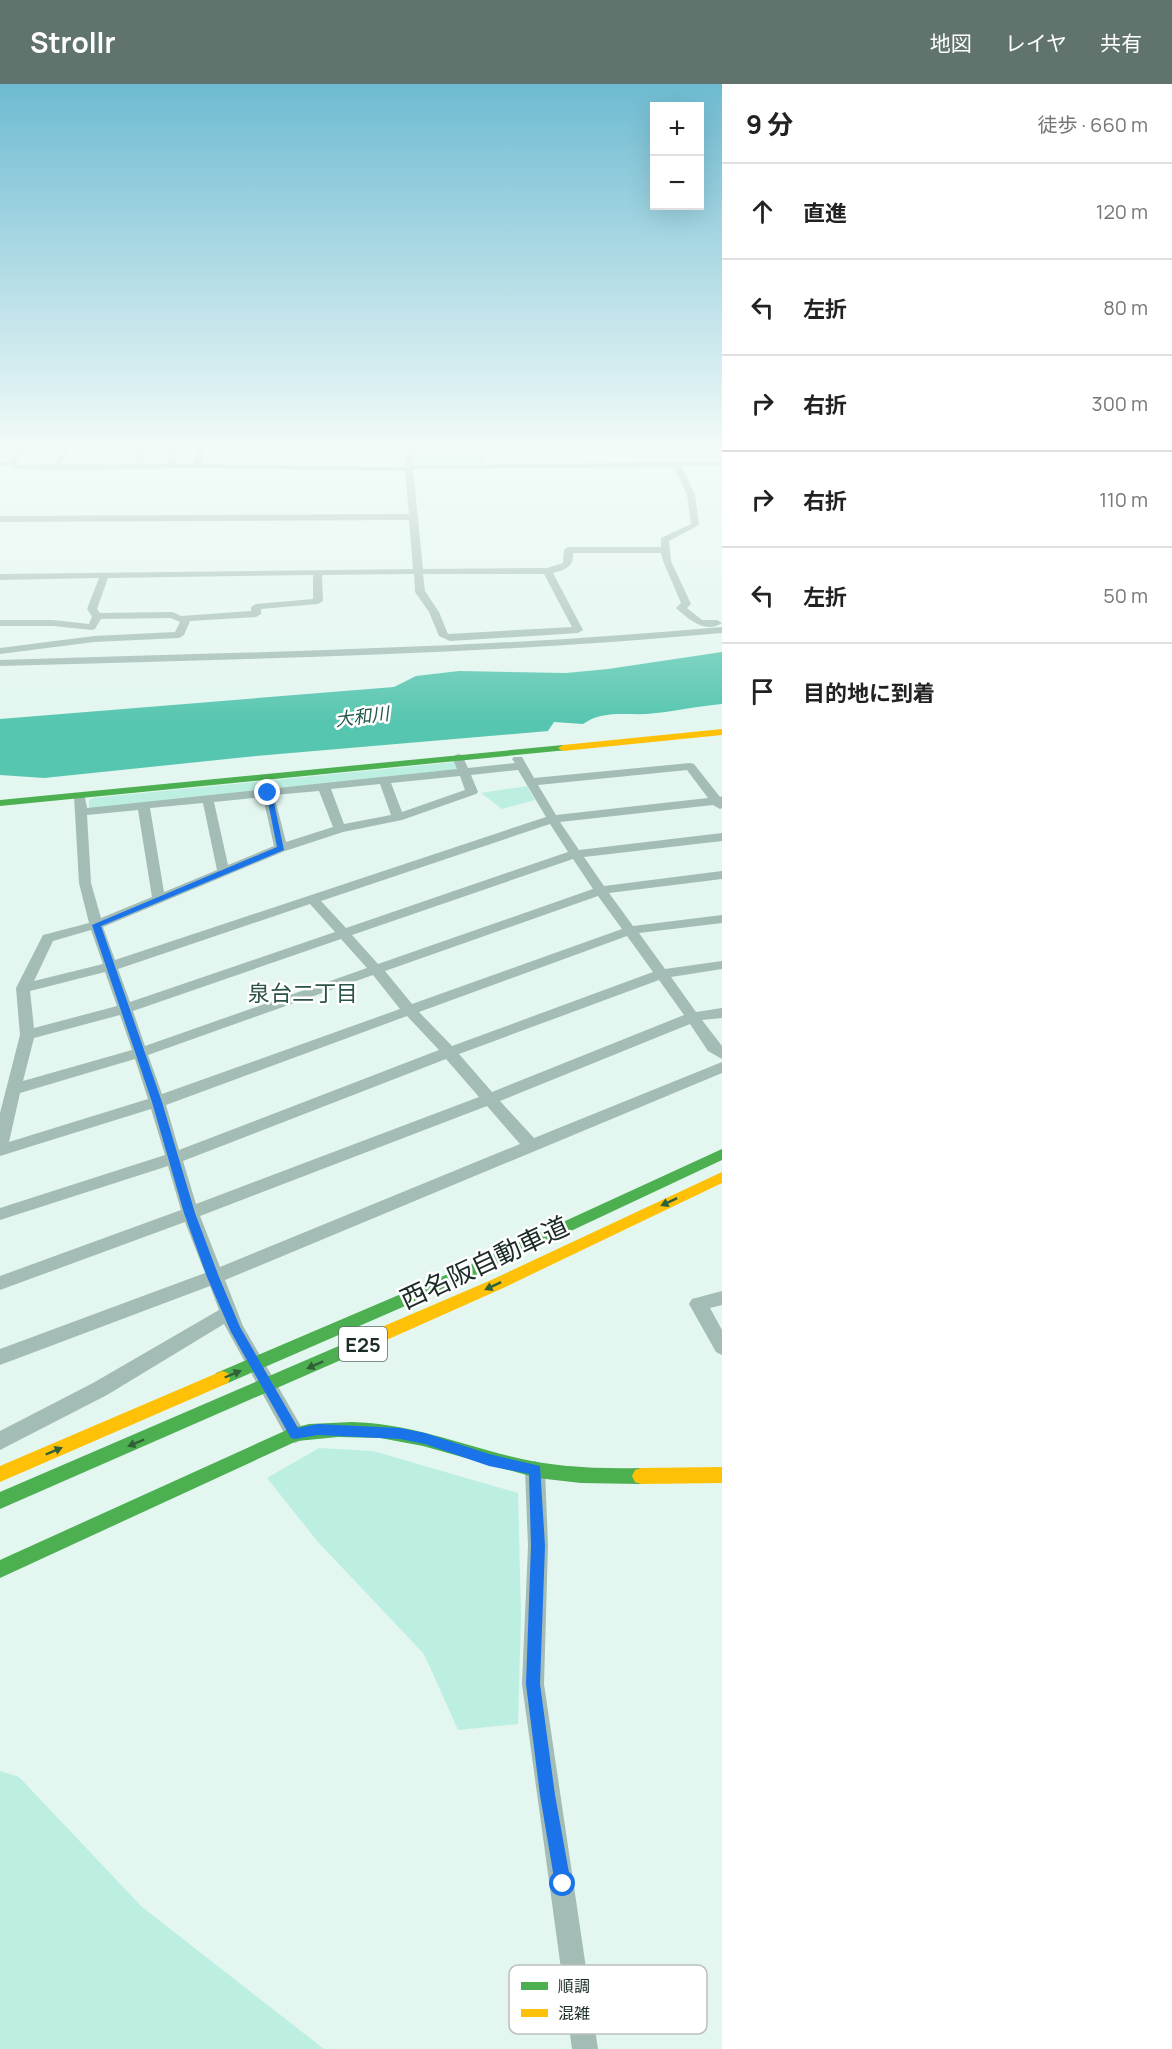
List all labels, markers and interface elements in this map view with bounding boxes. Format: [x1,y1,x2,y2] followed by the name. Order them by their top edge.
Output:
[30,23,116,61] text: Strollr
[930,29,972,57] text: 地図
[1005,29,1067,57] text: レイヤ
[1100,29,1142,57] text: 共有
[650,102,704,210] map controls
[650,102,704,156] button: +
[746,106,793,142] text: 9 分
[1037,111,1148,138] text: 徒歩 · 660 m
[650,156,704,210] button: −
[746,195,779,228] icon: ahead
[803,198,847,228] text: 直進
[1096,198,1148,225] text: 120 m
[746,291,779,324] icon: left
[803,294,847,324] text: 左折
[1103,294,1148,321] text: 80 m
[746,387,779,420] icon: right
[803,390,847,420] text: 右折
[1092,390,1148,417] text: 300 m
[746,483,779,516] icon: right
[803,486,847,516] text: 右折
[1099,486,1148,513] text: 110 m
[746,579,779,612] icon: left
[803,582,847,612] text: 左折
[1103,582,1148,609] text: 50 m
[746,675,779,708] icon: arrive
[803,678,935,708] text: 目的地に到着
[334,701,392,731] water label: 大和川
[254,779,280,805] route end
[248,978,358,1008] district label: 泉台二丁目
[661,1198,678,1207] one-way arrow
[394,1207,574,1317] street label: 西名阪自動車道
[484,1281,501,1290] one-way arrow
[339,1327,387,1361] road number: E25
[305,1360,323,1370] one-way arrow
[224,1369,242,1378] one-way arrow
[127,1438,144,1447] one-way arrow
[45,1446,63,1456] one-way arrow
[549,1870,575,1896] route start
[509,1965,707,2034] legend
[558,1975,590,1997] text: 順調
[558,2002,590,2024] text: 混雑

